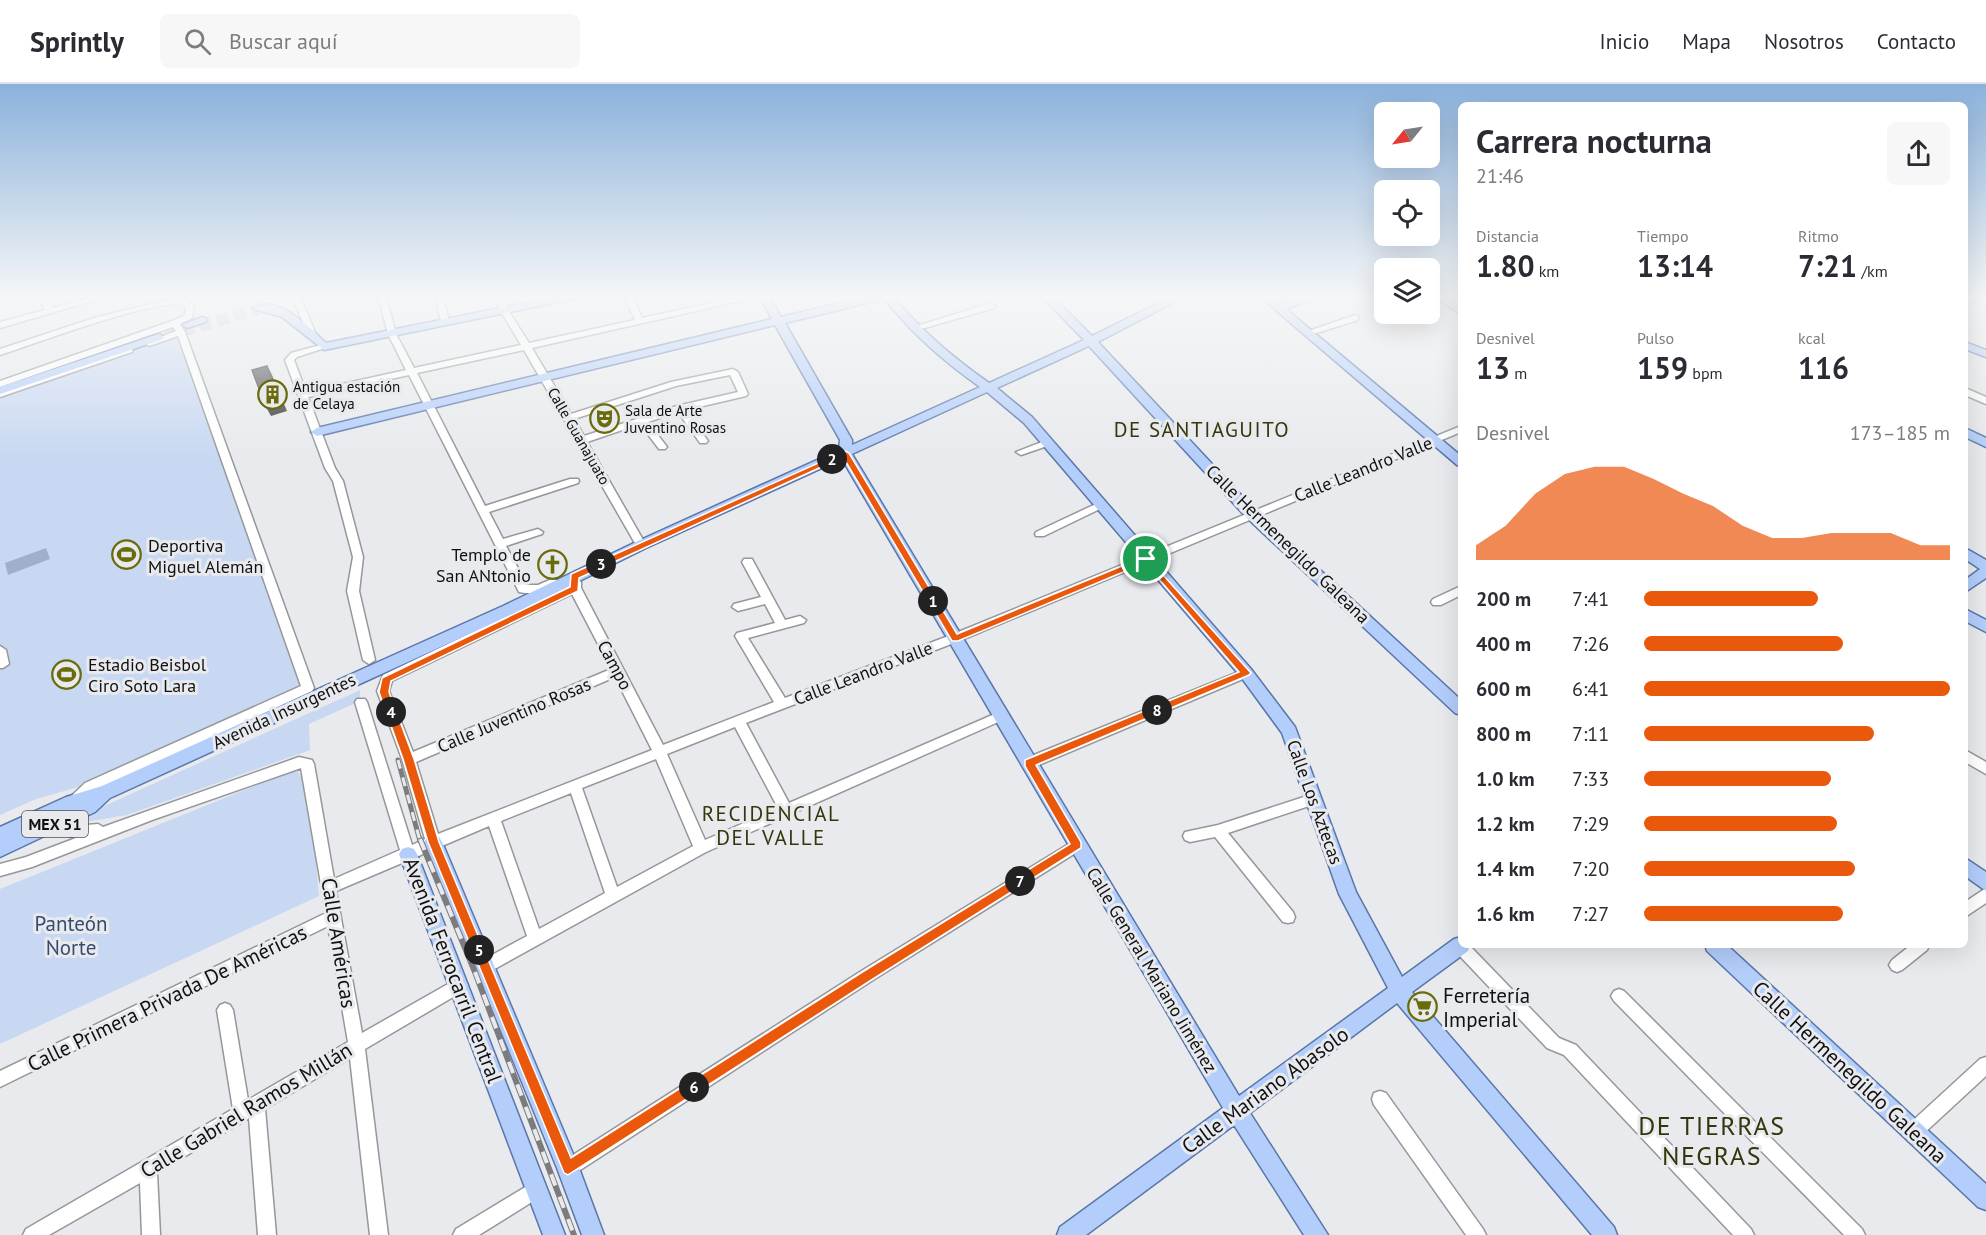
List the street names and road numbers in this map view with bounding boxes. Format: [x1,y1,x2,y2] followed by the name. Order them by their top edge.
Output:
[544,384,614,488] street label: Calle Guanajuato
[1290,431,1436,507] street label: Calle Leandro Valle
[1201,460,1375,628] street label: Calle Hermenegildo Galeana
[592,636,638,694] street label: Campo
[790,636,936,710] street label: Calle Leandro Valle
[209,668,359,754] street label: Avenida Insurgentes
[434,672,594,758] street label: Calle Juventino Rosas
[1282,737,1348,867] street label: Calle Los Aztecas
[22,811,88,837] road number: MEX 51
[398,853,508,1087] street label: Avenida Ferrocarril Central
[1081,863,1223,1077] street label: Calle General Mariano Jiménez
[315,876,363,1010] street label: Calle Américas
[23,918,311,1078] street label: Calle Primera Privada De Américas
[1747,975,1953,1169] street label: Calle Hermenegildo Galeana
[1176,1020,1354,1160] street label: Calle Mariano Abasolo
[135,1036,357,1184] street label: Calle Gabriel Ramos Millán

